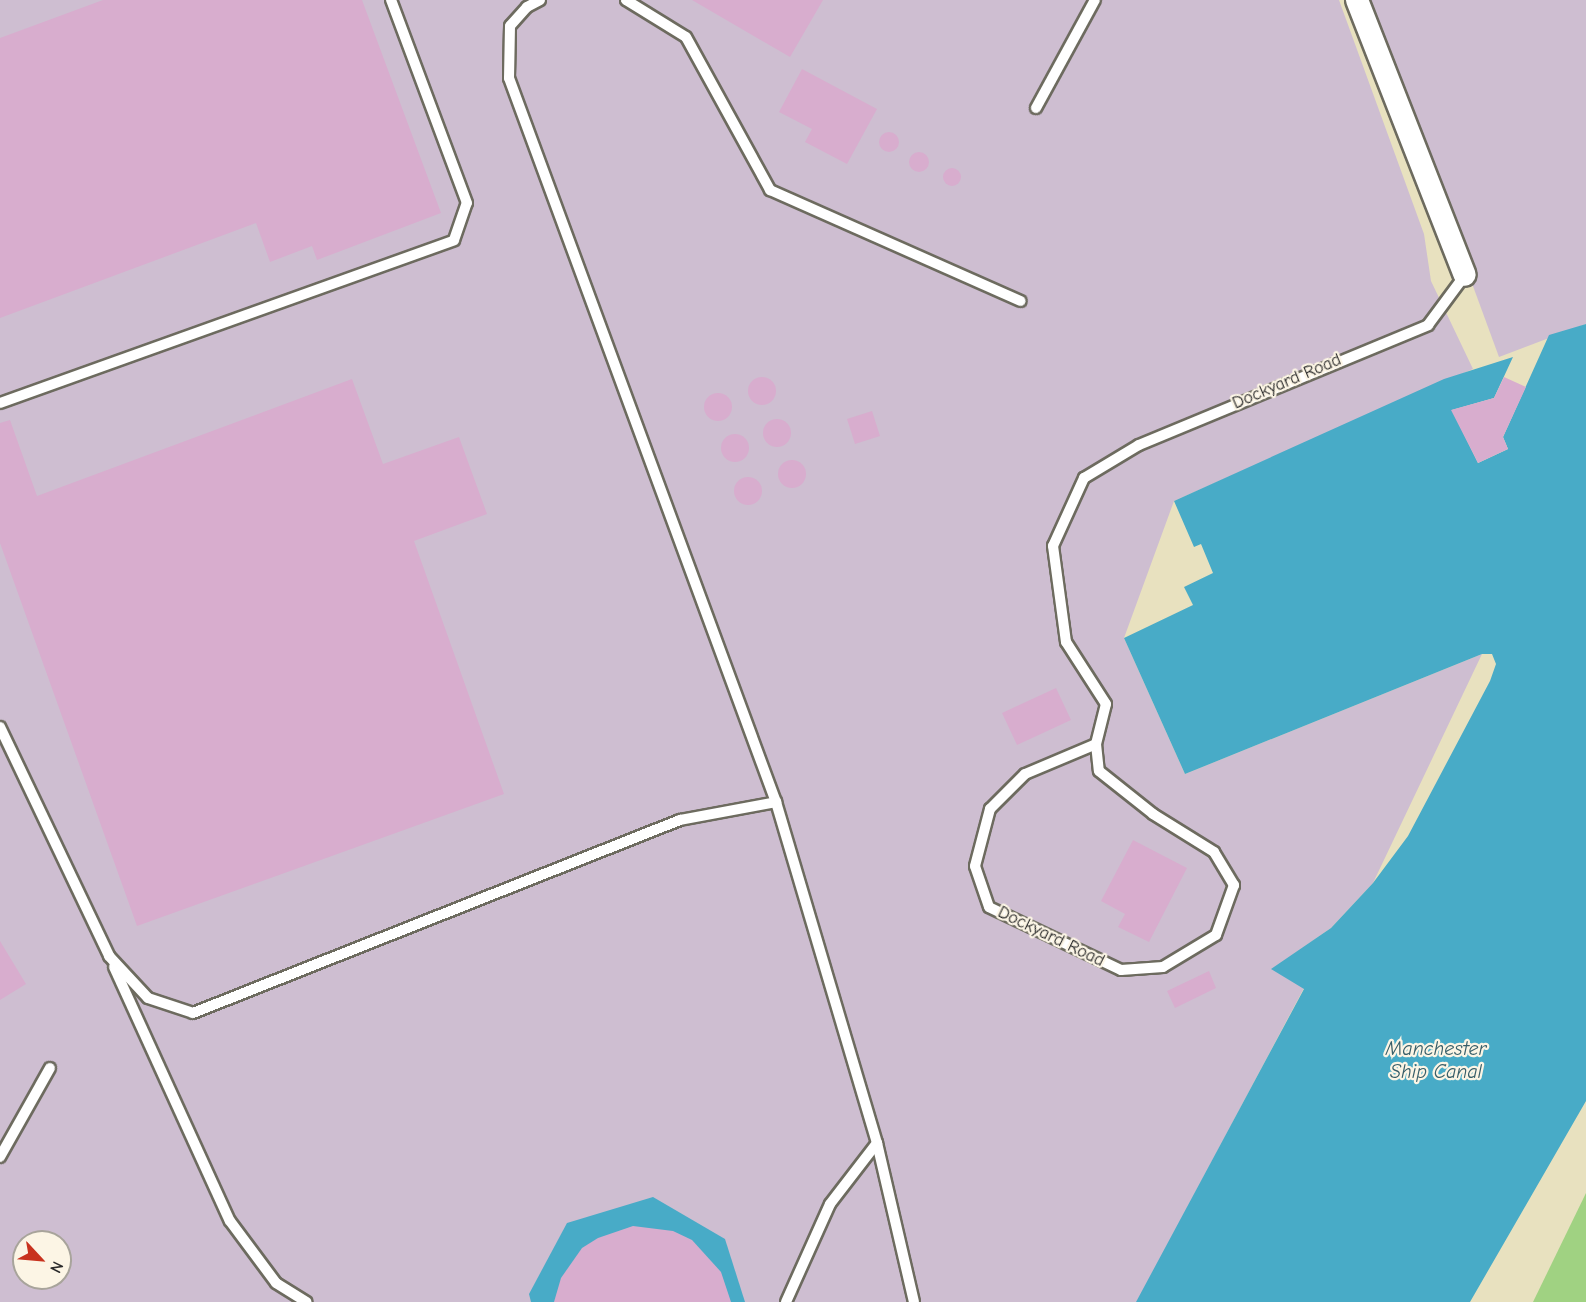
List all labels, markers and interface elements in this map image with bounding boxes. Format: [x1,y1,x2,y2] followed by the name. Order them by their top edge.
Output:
[1229,349,1345,415] street label: Dockyard Road
[994,902,1108,972] street label: Dockyard Road
[1386,1037,1486,1084] water label: Manchester Ship Canal
[12,1230,72,1290] north arrow
[46,1258,67,1276] text: N

